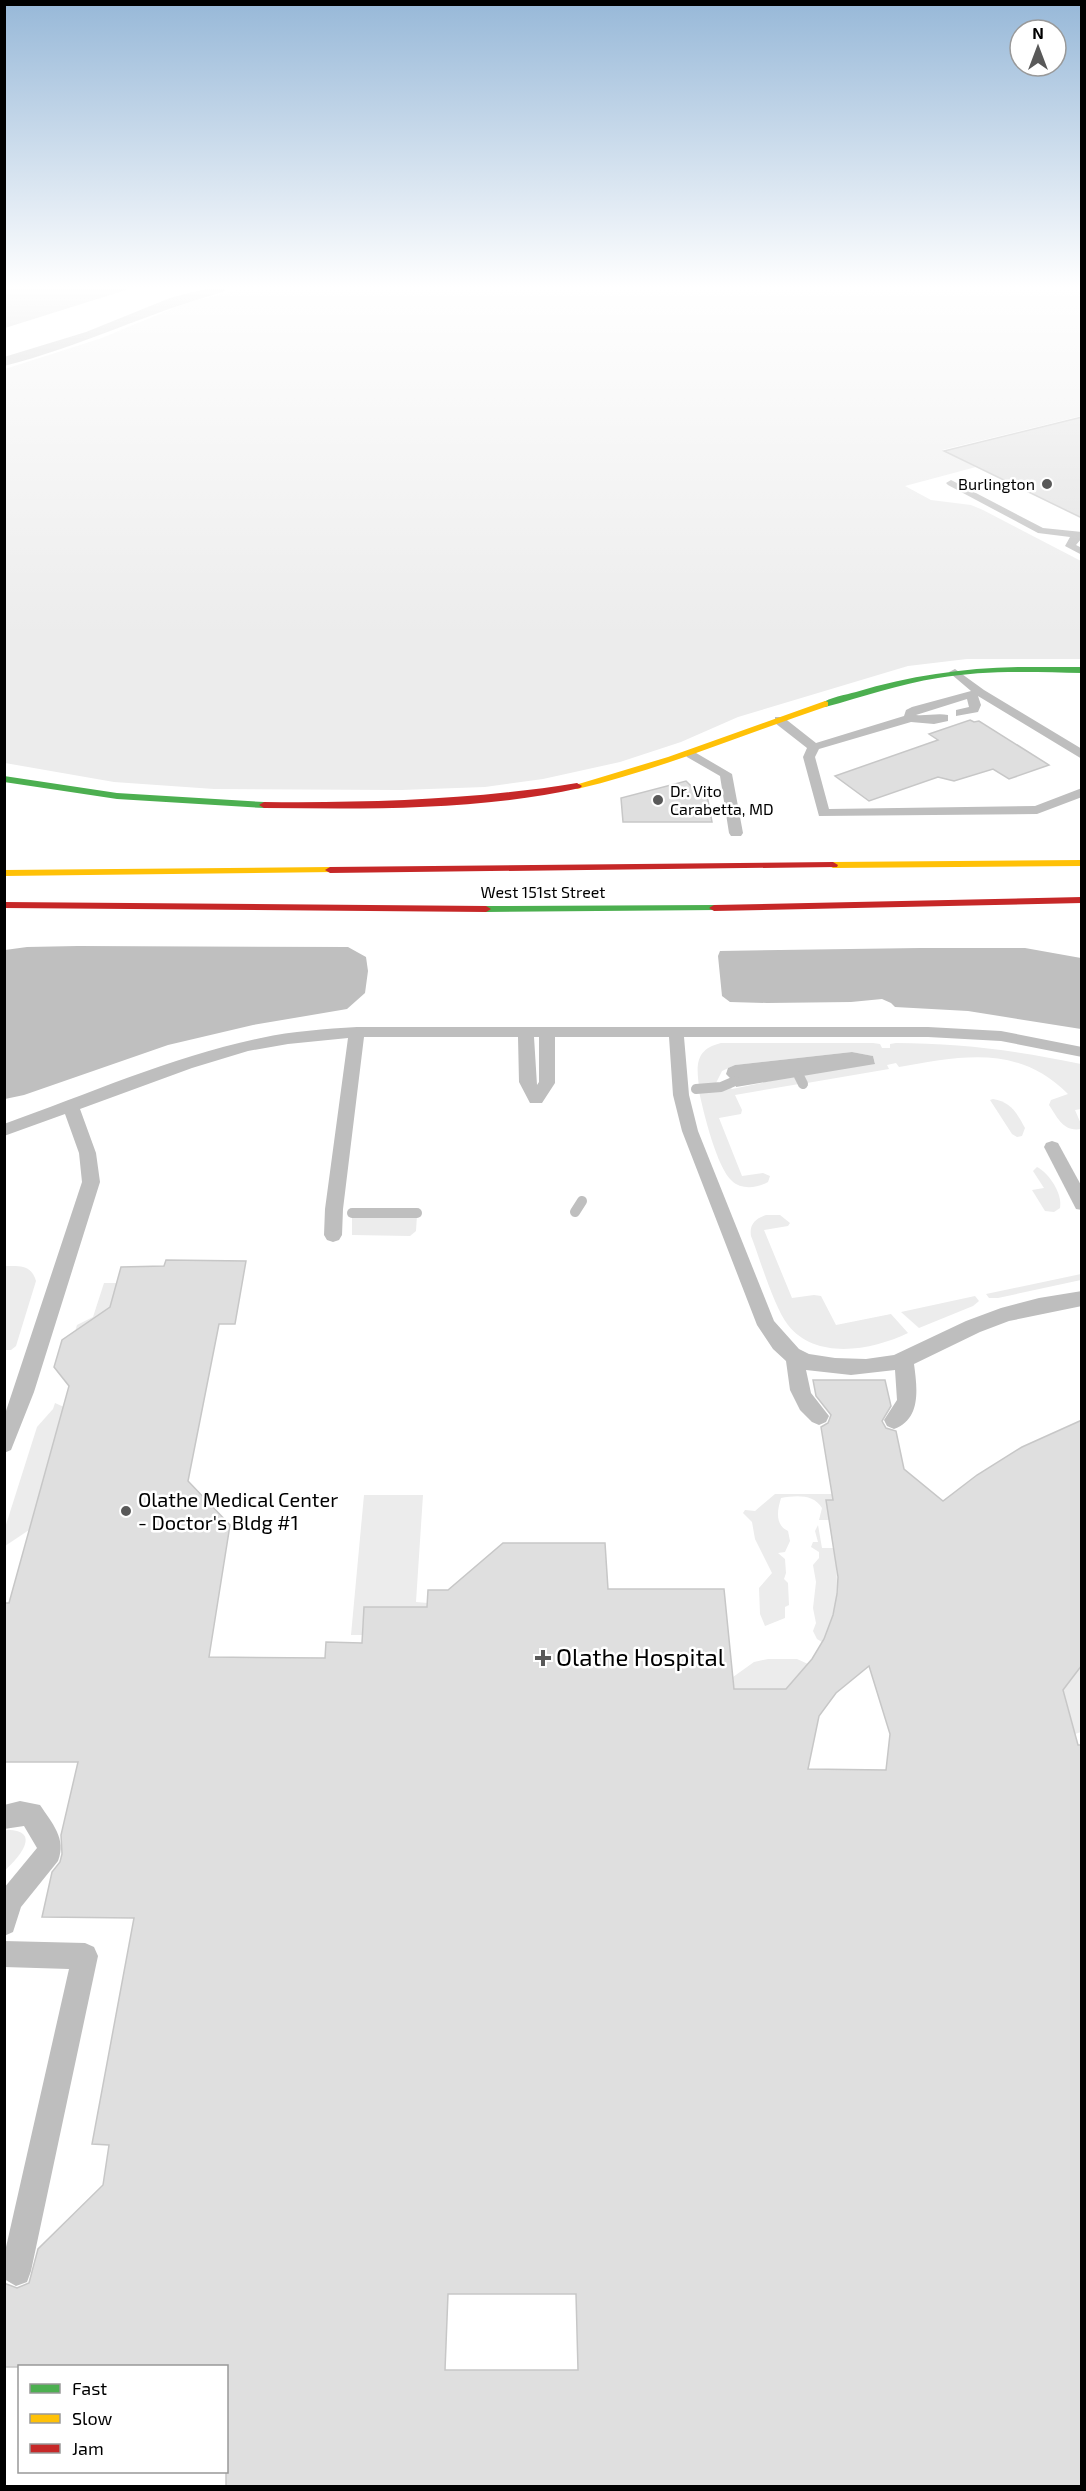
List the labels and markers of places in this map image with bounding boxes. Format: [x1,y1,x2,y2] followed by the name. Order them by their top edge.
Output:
[958,474,1035,493] place label: Burlington
[1040,477,1054,491] marker: Burlington
[670,781,774,818] place label: Dr. Vito Carabetta, MD
[651,793,665,807] marker: Dr. Vito Carabetta, MD
[138,1487,338,1534] place label: Olathe Medical Center - Doctor's Bldg #1
[119,1504,133,1518] marker: Olathe Medical Center - Doctor's Bldg #1
[556,1642,725,1671] place label: Olathe Hospital
[534,1649,552,1667] marker: Olathe Hospital

